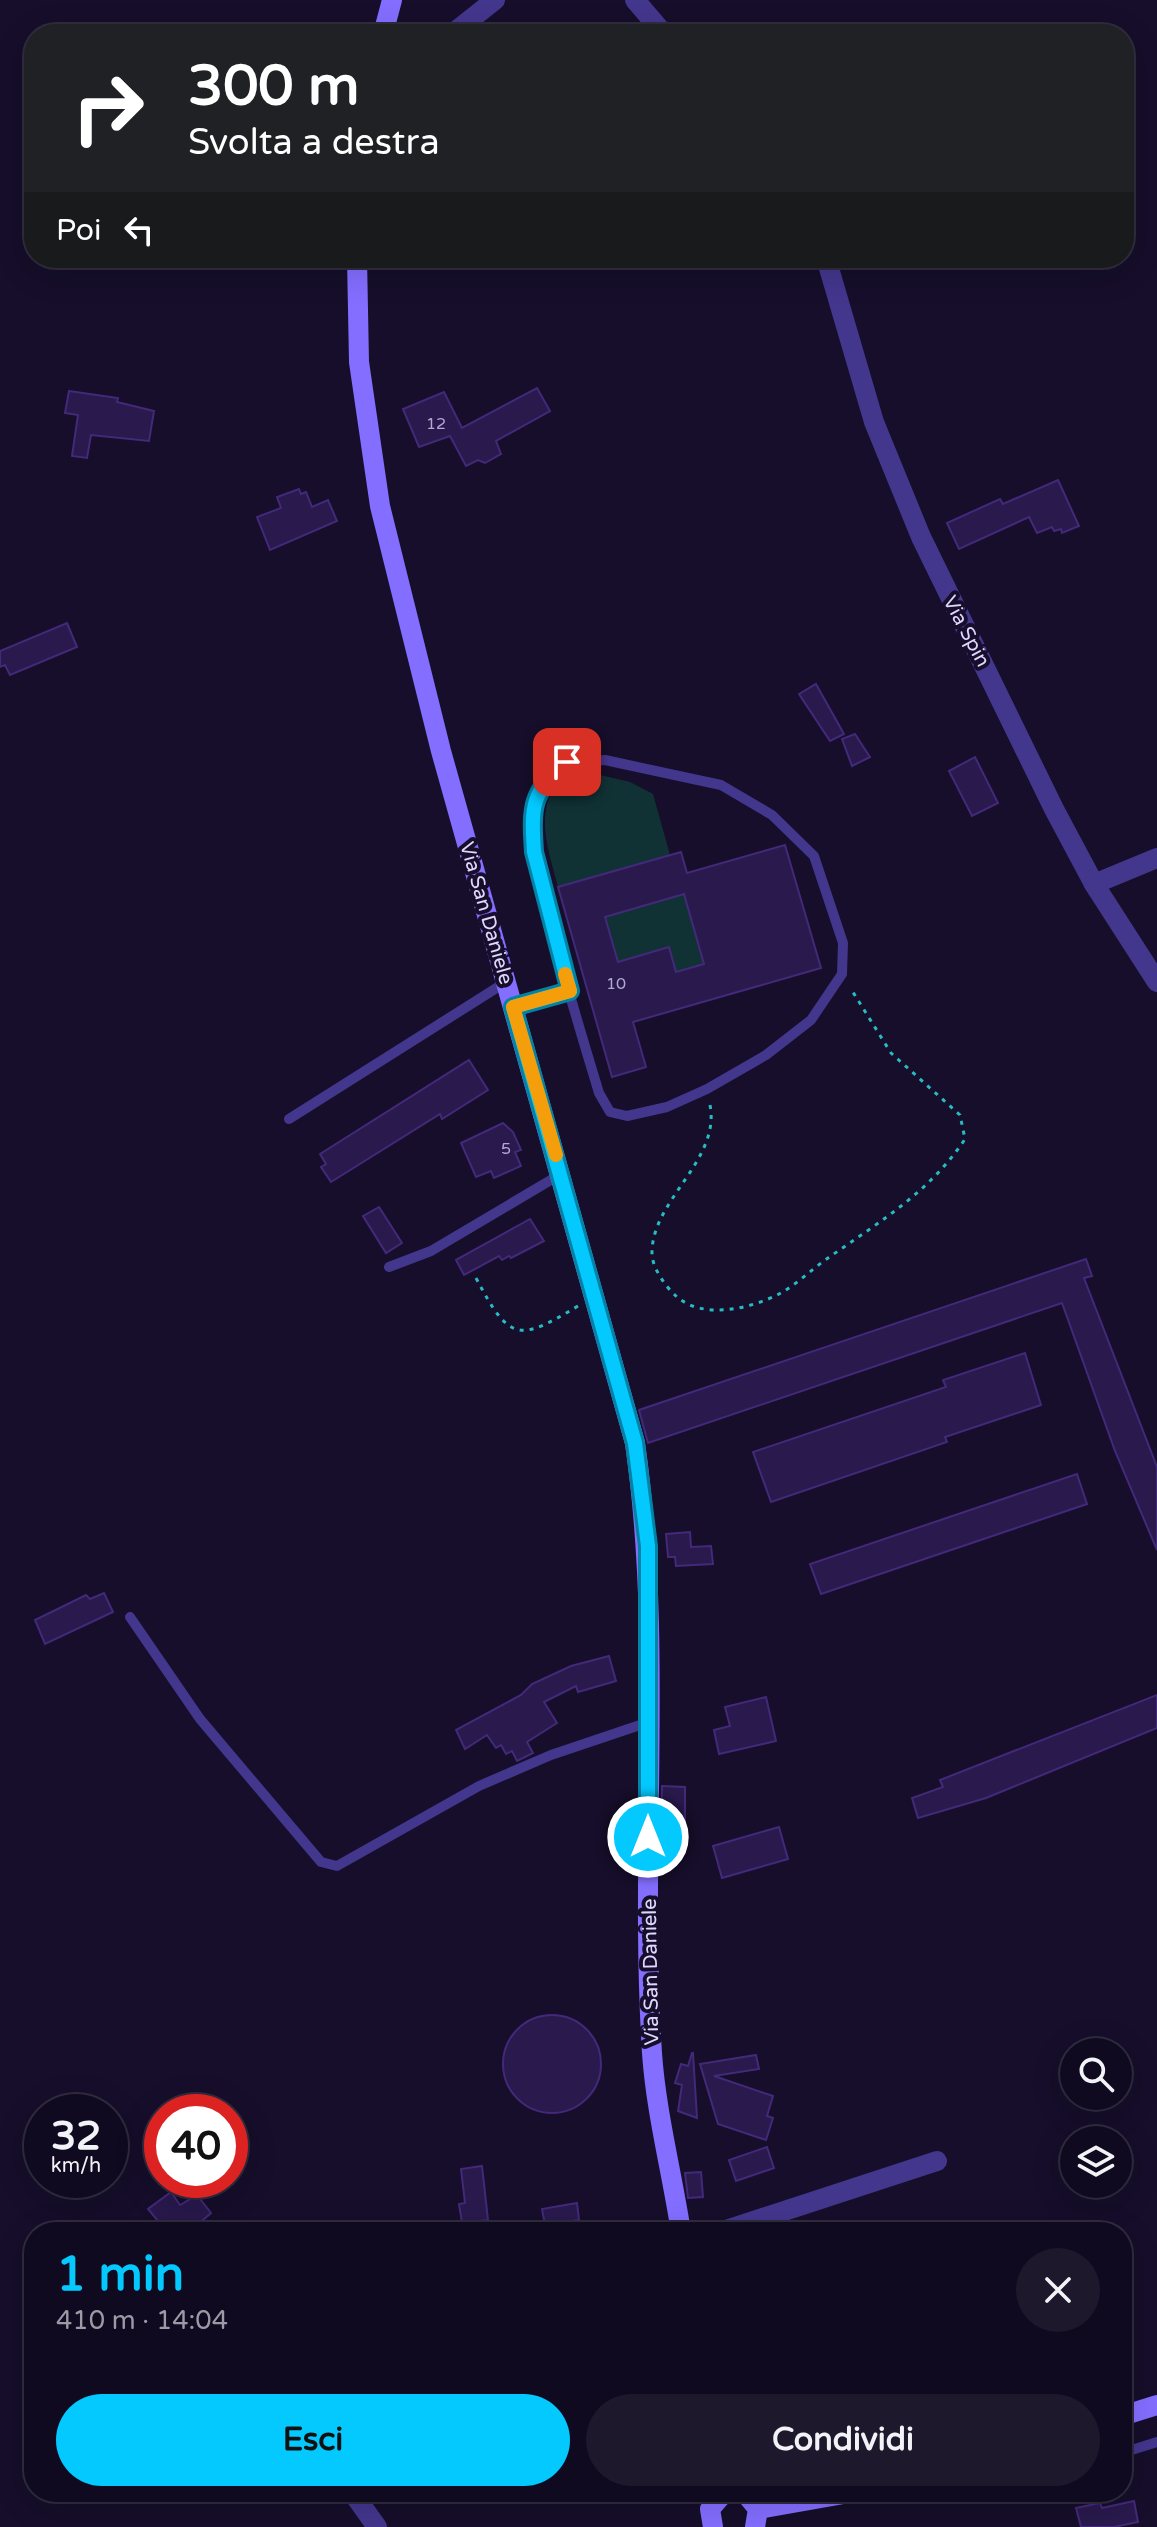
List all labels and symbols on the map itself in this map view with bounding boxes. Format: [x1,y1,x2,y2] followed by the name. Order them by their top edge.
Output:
[426,414,446,434] house number: 12
[937,592,995,671] street label: Via Spin
[533,728,601,796] pin
[454,839,518,987] street label: Via San Daniele
[606,974,626,994] house number: 10
[501,1139,511,1159] house number: 5
[606,1795,690,1879] position arrow
[638,1898,664,2046] street label: Via San Daniele
[144,2094,248,2198] speed limit sign: 40

